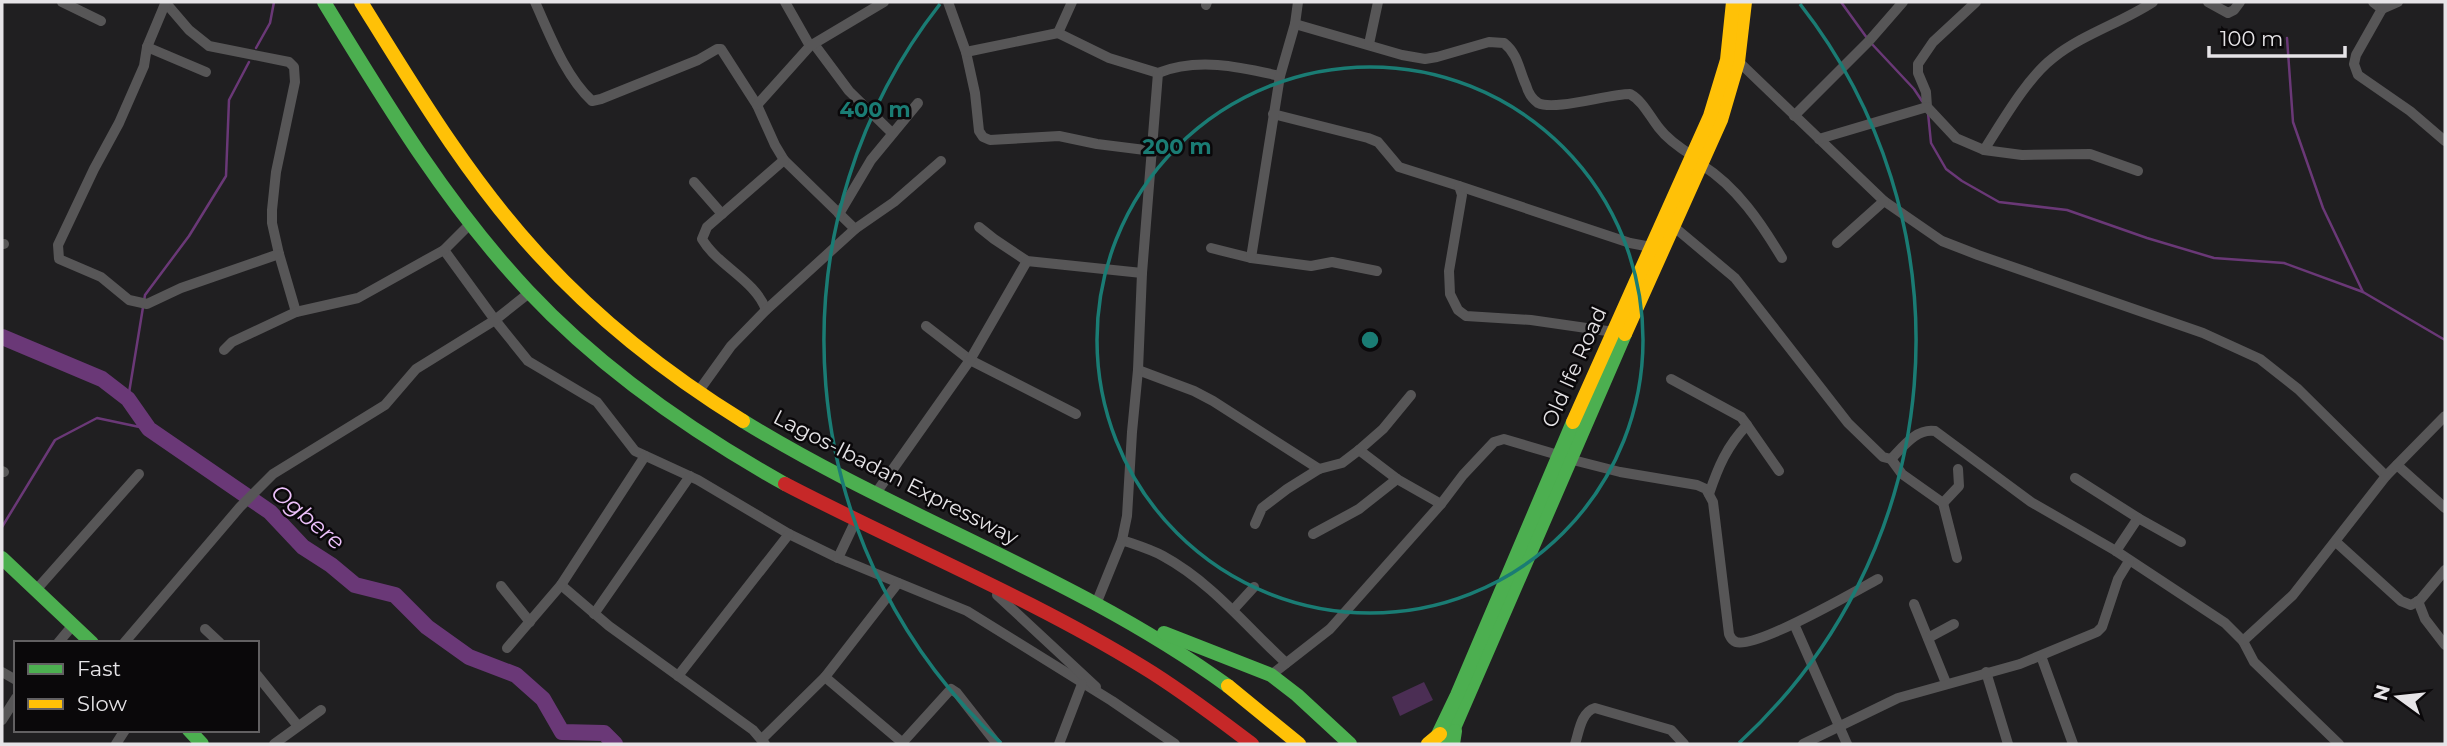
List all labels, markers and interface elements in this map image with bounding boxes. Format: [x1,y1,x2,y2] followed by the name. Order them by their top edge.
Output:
[2209,14,2346,58] scale bar
[2220,26,2283,51] text: 100 m
[840,97,910,122] text: 400 m
[1143,134,1211,159] text: 200 m
[1536,303,1612,431] street label: Old Ife Road
[1358,328,1382,352] centre of rings
[769,404,1023,550] street label: Lagos-Ibadan Expressway
[266,478,350,556] water label: Ogbere
[14,641,259,732] legend
[77,656,121,681] text: Fast
[2363,662,2433,732] north arrow
[2369,682,2395,703] text: N
[77,691,127,716] text: Slow

